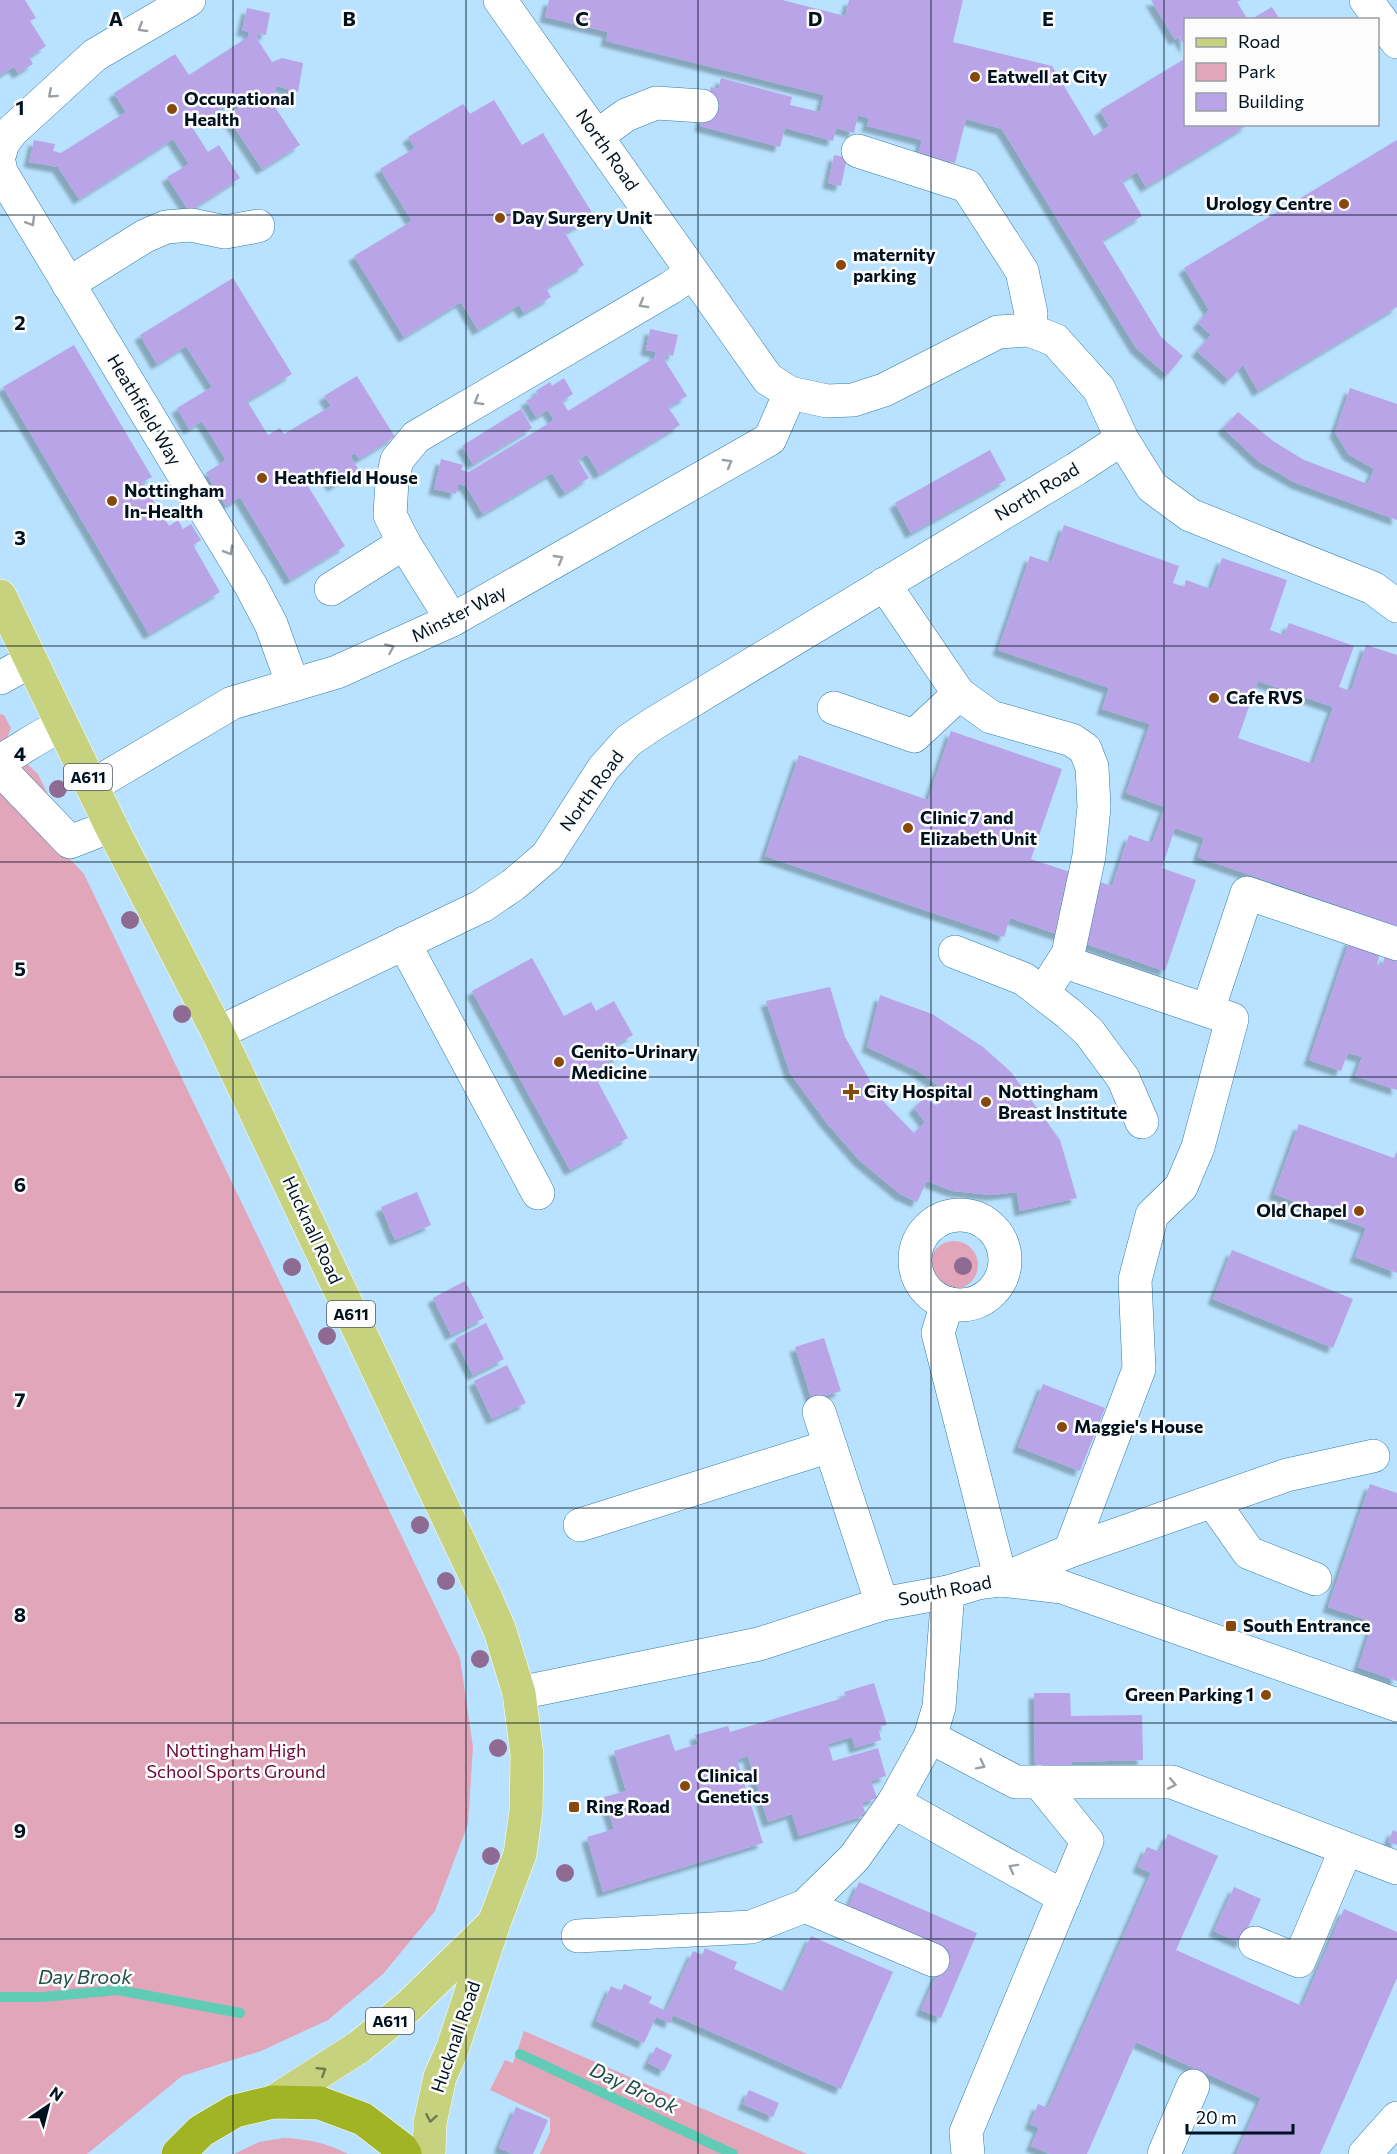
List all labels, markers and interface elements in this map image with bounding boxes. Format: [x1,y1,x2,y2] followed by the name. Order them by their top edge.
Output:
[109,6,123,30] text: A
[342,6,356,30] text: B
[575,6,589,30] text: C
[808,6,822,30] text: D
[1042,6,1054,30] text: E
[1184,18,1379,126] legend
[138,20,148,32] one-way arrow
[1238,30,1280,52] text: Road
[1238,60,1276,82] text: Park
[987,65,1108,87] place label: Eatwell at City
[968,70,982,84] marker: Eatwell at City
[48,87,59,98] one-way arrow
[184,87,295,130] place label: Occupational Health
[1238,90,1304,112] text: Building
[15,95,25,119] text: 1
[165,102,179,116] marker: Occupational Health
[572,104,644,195] street label: North Road
[1206,192,1332,214] place label: Urology Centre
[1337,197,1351,211] marker: Urology Centre
[512,206,653,228] place label: Day Surgery Unit
[493,211,507,225] marker: Day Surgery Unit
[23,216,35,226] one-way arrow
[853,243,936,286] place label: maternity parking
[834,258,848,272] marker: maternity parking
[639,297,649,308] one-way arrow
[14,310,26,334] text: 2
[103,350,187,469] street label: Heathfield Way
[474,393,484,405] one-way arrow
[990,457,1083,525] street label: North Road
[722,459,732,470] one-way arrow
[274,466,418,488] place label: Heathfield House
[255,471,269,485] marker: Heathfield House
[124,479,224,522] place label: Nottingham In-Health
[105,494,119,508] marker: Nottingham In-Health
[14,525,26,549] text: 3
[222,545,234,555] one-way arrow
[552,555,563,566] one-way arrow
[407,580,510,646] street label: Minster Way
[384,643,395,655] one-way arrow
[1226,686,1303,708] place label: Cafe RVS
[1207,691,1221,705] marker: Cafe RVS
[14,741,26,765] text: 4
[554,746,628,835] street label: North Road
[64,764,112,790] road number: A611
[920,806,1037,849] place label: Clinic 7 and Elizabeth Unit
[901,821,915,835] marker: Clinic 7 and Elizabeth Unit
[14,956,26,980] text: 5
[571,1040,698,1083] place label: Genito-Urinary Medicine
[552,1055,566,1069] marker: Genito-Urinary Medicine
[864,1080,972,1102] place label: City Hospital
[998,1080,1127,1123] place label: Nottingham Breast Institute
[842,1083,860,1101] marker: City Hospital
[979,1095,993,1109] marker: Nottingham Breast Institute
[14,1172,26,1196] text: 6
[278,1172,348,1287] street label: Hucknall Road
[1256,1199,1347,1221] place label: Old Chapel
[1352,1204,1366,1218] marker: Old Chapel
[327,1301,375,1327] road number: A611
[15,1387,26,1411] text: 7
[1074,1415,1203,1437] place label: Maggie's House
[1055,1420,1069,1434] marker: Maggie's House
[896,1570,993,1610] street label: South Road
[14,1602,26,1626] text: 8
[1243,1614,1370,1636] place label: South Entrance
[1224,1619,1238,1633] marker: South Entrance
[1125,1683,1254,1705] place label: Green Parking 1
[1259,1688,1273,1702] marker: Green Parking 1
[146,1739,326,1782] park label: Nottingham High School Sports Ground
[975,1757,986,1769] one-way arrow
[697,1764,769,1807] place label: Clinical Genetics
[1167,1777,1177,1789] one-way arrow
[678,1779,692,1793] marker: Clinical Genetics
[586,1795,670,1817] place label: Ring Road
[567,1800,581,1814] marker: Ring Road
[14,1818,26,1842] text: 9
[1008,1864,1019,1876] one-way arrow
[38,1964,133,1988] water label: Day Brook
[426,1978,484,2095] street label: Hucknall Road
[366,2008,414,2034] road number: A611
[587,2056,683,2118] water label: Day Brook
[316,2066,326,2078] one-way arrow
[18,2076,78,2136] north arrow
[47,2082,67,2105] text: N
[1187,2097,1294,2135] scale bar
[1196,2106,1237,2128] text: 20 m
[426,2114,438,2123] one-way arrow

